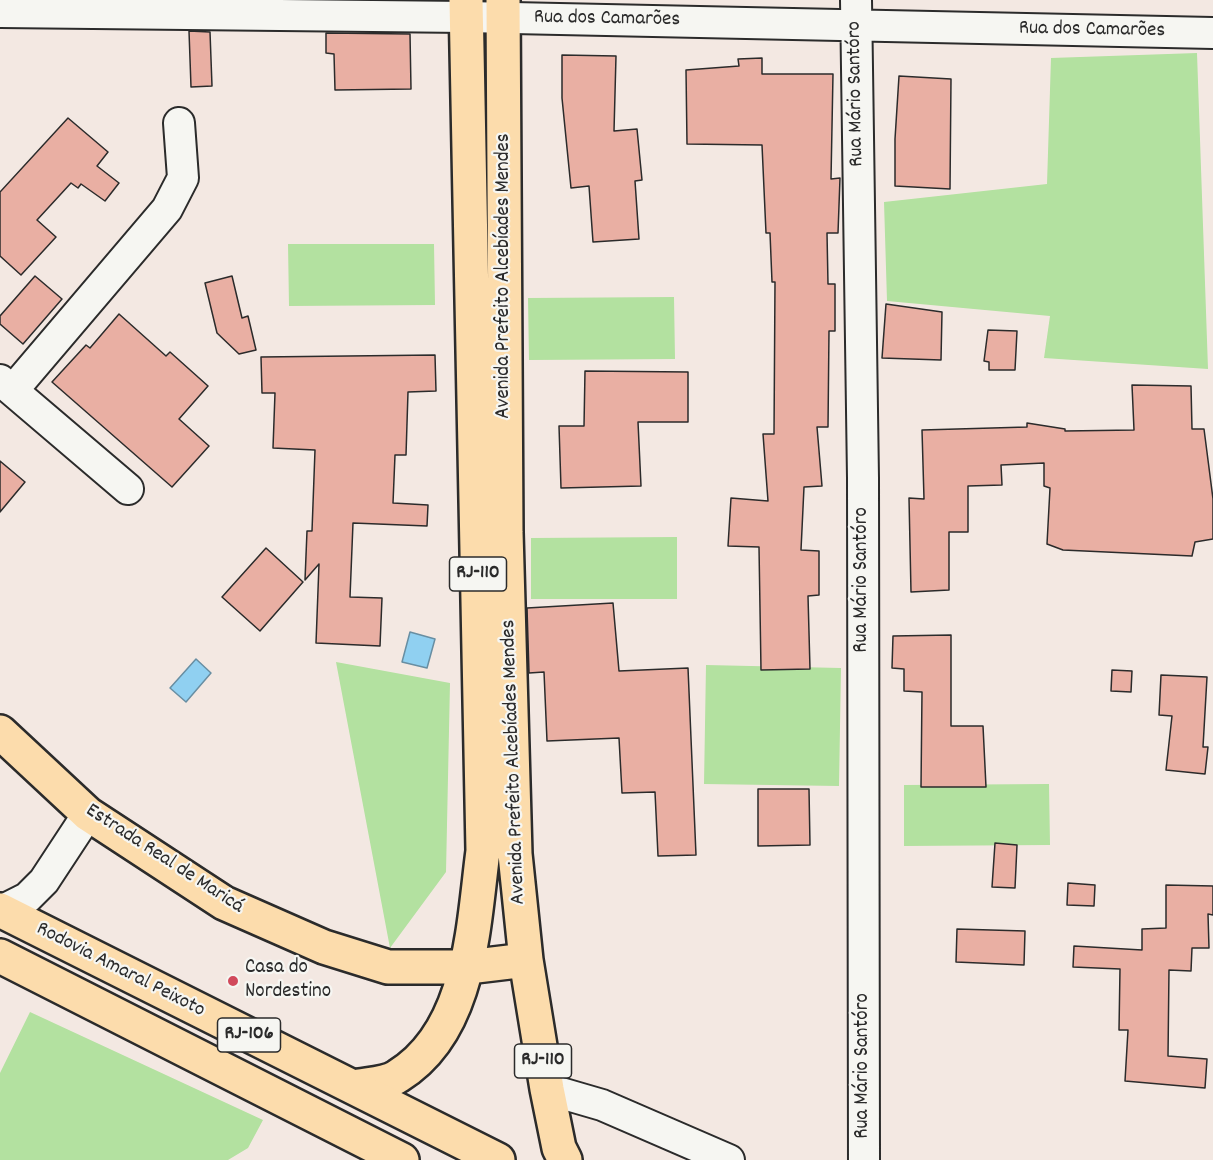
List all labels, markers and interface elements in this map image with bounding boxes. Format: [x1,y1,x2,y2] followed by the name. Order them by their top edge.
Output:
[534,6,680,34] street label: Rua dos Camarões
[1019,17,1165,45] street label: Rua dos Camarões
[843,21,871,167] street label: Rua Mário Santóro
[492,133,518,419] street label: Avenida Prefeito Alcebíades Mendes
[850,507,876,653] street label: Rua Mário Santóro
[450,557,506,591] road number: RJ-110
[497,619,533,905] street label: Avenida Prefeito Alcebíades Mendes
[80,799,248,921] street label: Estrada Real de Maricá
[31,918,209,1024] street label: Rodovia Amaral Peixoto
[245,956,331,1006] place label: Casa do Nordestino
[226,974,240,988] marker: Casa do Nordestino
[851,993,877,1139] street label: Rua Mário Santóro
[218,1018,280,1052] road number: RJ-106
[514,1044,572,1078] road number: RJ-110

